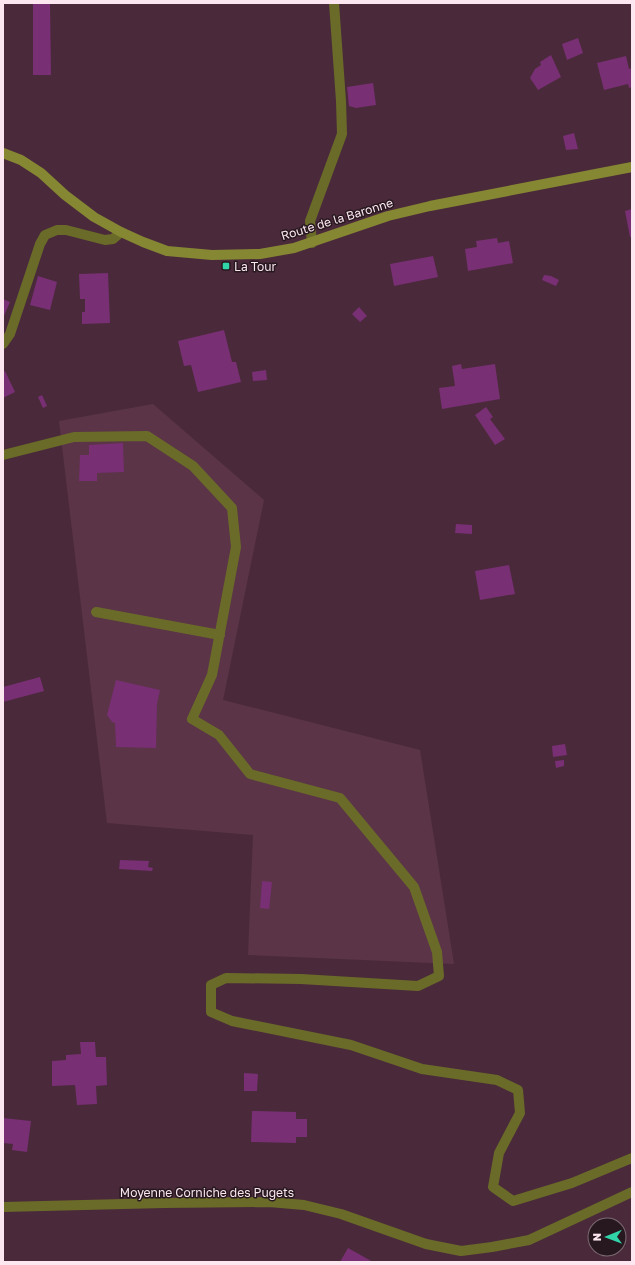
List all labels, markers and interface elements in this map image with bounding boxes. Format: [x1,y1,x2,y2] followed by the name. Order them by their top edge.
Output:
[279,195,395,243] street label: Route de la Baronne
[234,259,277,274] place label: La Tour
[221,261,231,271] marker: La Tour
[120,1185,294,1200] street label: Moyenne Corniche des Pugets
[587,1217,627,1257] north arrow
[590,1233,603,1241] text: N

